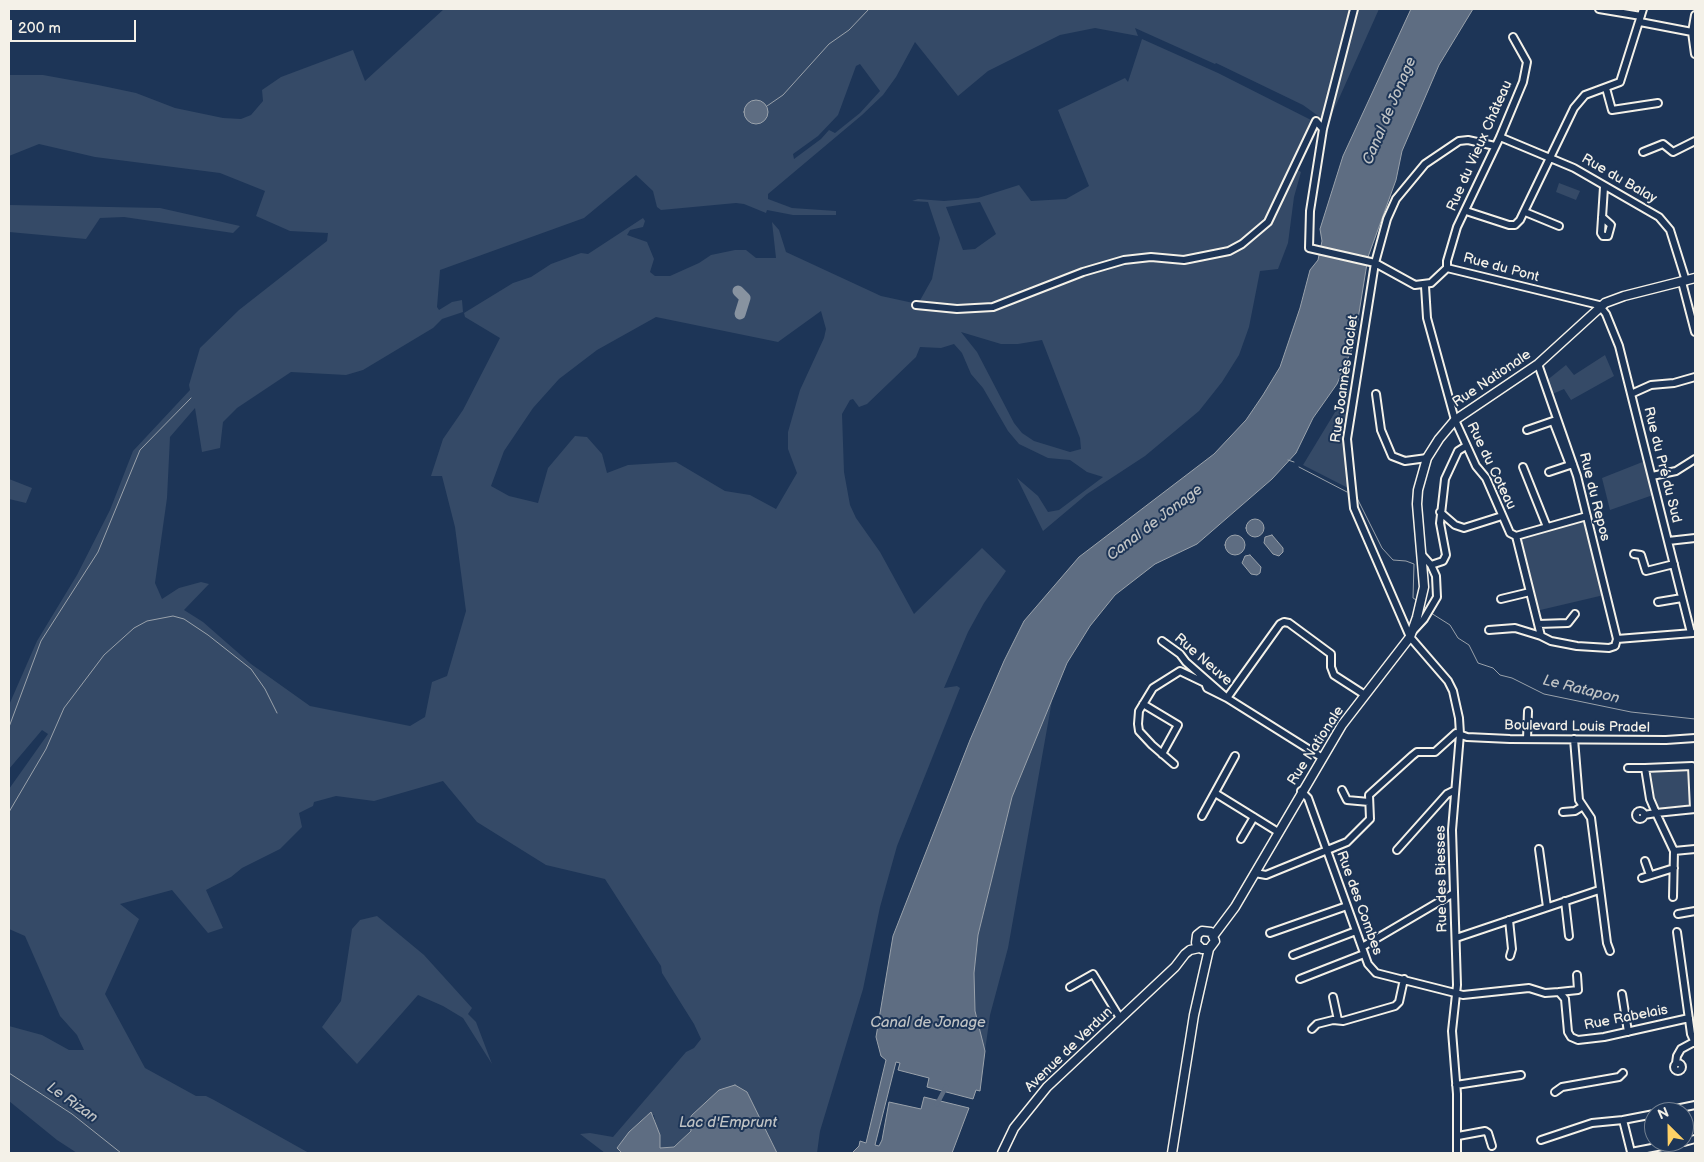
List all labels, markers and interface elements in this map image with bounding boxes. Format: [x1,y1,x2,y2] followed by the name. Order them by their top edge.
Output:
[12,10,139,42] scale bar
[18,19,61,38] text: 200 m
[1359,54,1421,168] water label: Canal de Jonage
[1444,78,1516,214] street label: Rue du Vieux Château
[1578,151,1660,207] street label: Rue du Balay
[1461,250,1541,286] street label: Rue du Pont
[1328,314,1362,444] street label: Rue Joannès Raclet
[1450,347,1534,411] street label: Rue Nationale
[1639,405,1685,525] street label: Rue du Pré du Sud
[1463,420,1519,512] street label: Rue du Coteau
[1575,451,1613,543] street label: Rue du Repos
[1104,481,1206,565] water label: Canal de Jonage
[1171,630,1235,690] street label: Rue Neuve
[1541,672,1621,708] water label: Le Ratapon
[1284,703,1348,789] street label: Rue Nationale
[1504,717,1650,737] street label: Boulevard Louis Pradel
[1433,825,1451,933] street label: Rue des Biesses
[1332,849,1386,957] street label: Rue des Combes
[1583,1002,1669,1034] street label: Rue Rabelais
[1022,1004,1116,1096] street label: Avenue de Verdun
[870,1014,986,1032] water label: Canal de Jonage
[43,1079,101,1127] water label: Le Rizan
[1644,1102,1694,1152] north arrow
[1655,1104,1671,1124] text: N
[679,1114,777,1132] water label: Lac d'Emprunt

